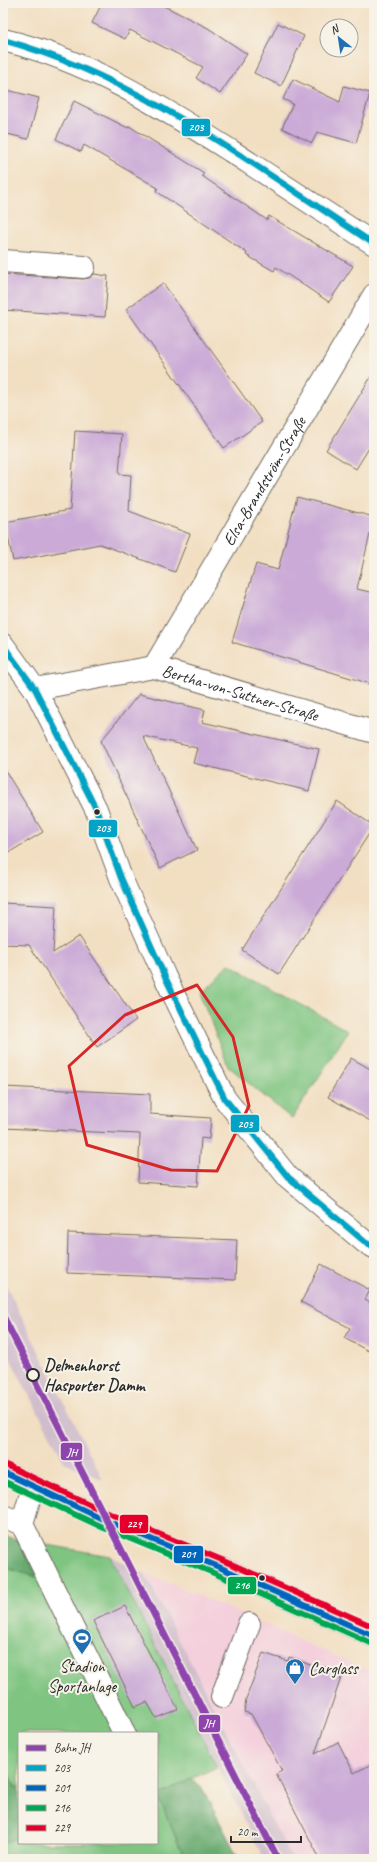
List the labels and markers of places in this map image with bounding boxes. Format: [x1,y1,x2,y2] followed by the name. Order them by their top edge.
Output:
[92,807,102,817] unlabelled marker
[44,1355,146,1396] place label: Delmenhorst Hasporter Damm
[26,1368,40,1382] marker: Delmenhorst Hasporter Damm
[257,1573,267,1583] unlabelled marker
[71,1627,93,1655] sports icon: Stadion Sportanlage
[48,1656,118,1697] place label: Stadion Sportanlage
[284,1657,306,1685] shop icon: Carglass
[309,1658,359,1679] place label: Carglass

